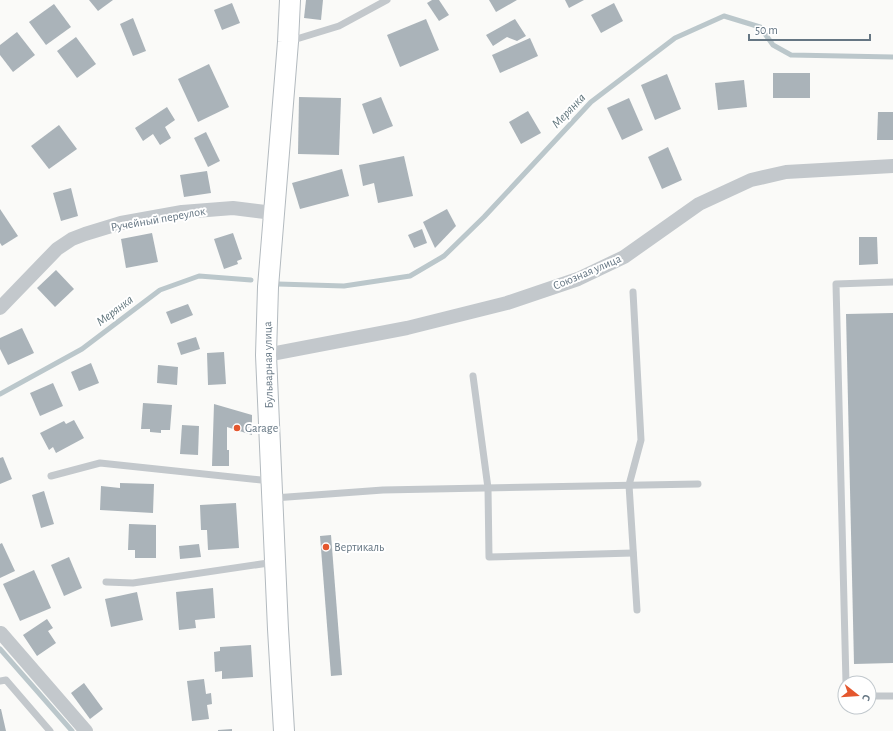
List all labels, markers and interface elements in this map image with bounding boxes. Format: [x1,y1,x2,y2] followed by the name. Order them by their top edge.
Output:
[749,16,870,42] scale bar
[755,24,778,36] text: 50 m
[550,91,589,131] water label: Мерянка
[110,205,207,234] street label: Ручейный переулок
[551,252,624,293] street label: Союзная улица
[94,293,136,329] water label: Мерянка
[261,321,276,409] street label: Бульварная улица
[245,422,278,434] place label: Garage
[232,423,242,433] marker: Garage
[334,541,384,553] place label: Вертикаль
[321,542,331,552] marker: Вертикаль
[837,675,877,715] north arrow
[860,693,872,702] text: С

